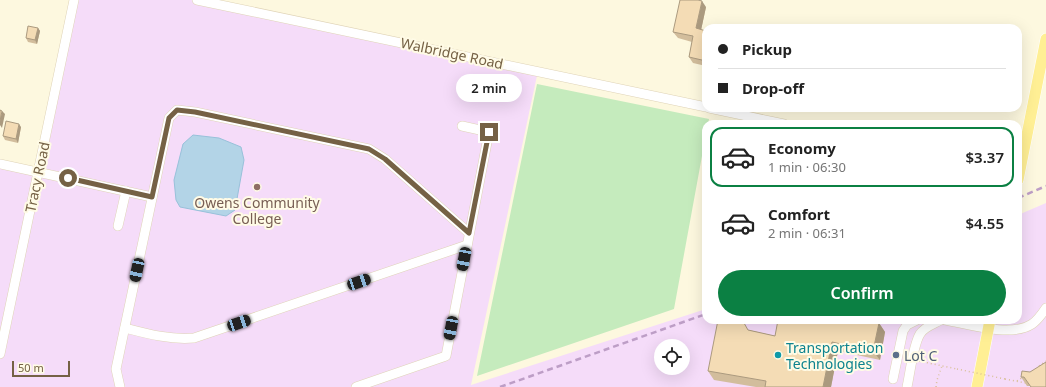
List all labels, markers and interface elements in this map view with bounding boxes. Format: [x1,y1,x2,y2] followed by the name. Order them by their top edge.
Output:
[399,33,505,73] street label: Walbridge Road
[742,39,792,59] text: Pickup
[456,74,522,102] callout: 2 min
[742,78,804,98] text: Drop-off
[471,79,507,97] text: 2 min
[480,123,498,141] route end
[768,138,836,158] text: Economy
[720,139,756,175] icon: car
[20,140,54,214] street label: Tracy Road
[966,147,1004,167] text: $3.37
[768,158,846,176] text: 1 min · 06:30
[59,169,77,187] route start
[252,182,262,192] marker: Owens Community College
[194,193,321,228] place label: Owens Community College
[768,204,830,224] text: Comfort
[720,205,756,241] icon: car
[966,213,1004,233] text: $4.55
[768,224,846,242] text: 2 min · 06:31
[456,246,472,272] car
[129,257,145,283] car
[718,270,1006,316] button: Confirm
[346,272,372,292] car
[226,313,252,333] car
[443,315,459,341] car
[786,338,883,373] place label: Transportation Technologies
[654,339,690,375] map controls
[654,339,690,375] button: locate
[904,346,937,365] place label: Lot C
[773,350,783,360] marker: Transportation Technologies
[891,350,901,360] marker: Lot C
[12,359,70,378] scale bar
[18,360,44,375] text: 50 m

